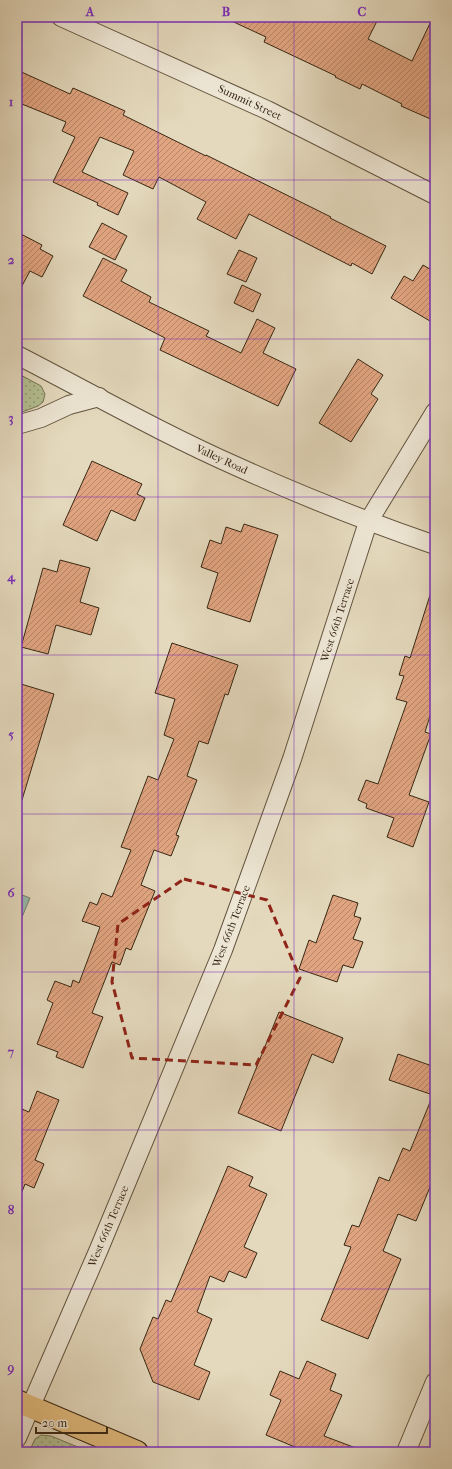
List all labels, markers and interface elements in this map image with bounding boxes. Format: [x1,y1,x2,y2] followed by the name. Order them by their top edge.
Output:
[85,4,95,19] text: A
[222,4,231,19] text: B
[358,4,367,19] text: C
[216,82,284,123] street label: Summit Street
[9,94,14,109] text: 1
[8,252,15,267] text: 2
[8,410,14,426] text: 3
[193,441,251,478] street label: Valley Road
[6,569,16,585] text: 4
[318,576,357,664] street label: West 66th Terrace
[8,727,14,742] text: 5
[209,883,253,970] street label: West 66th Terrace
[7,885,15,900] text: 6
[7,1044,15,1059] text: 7
[85,1183,132,1270] street label: West 66th Terrace
[8,1202,15,1217] text: 8
[7,1360,15,1376] text: 9
[36,1409,107,1435] scale bar
[42,1416,67,1430] text: 20 m

